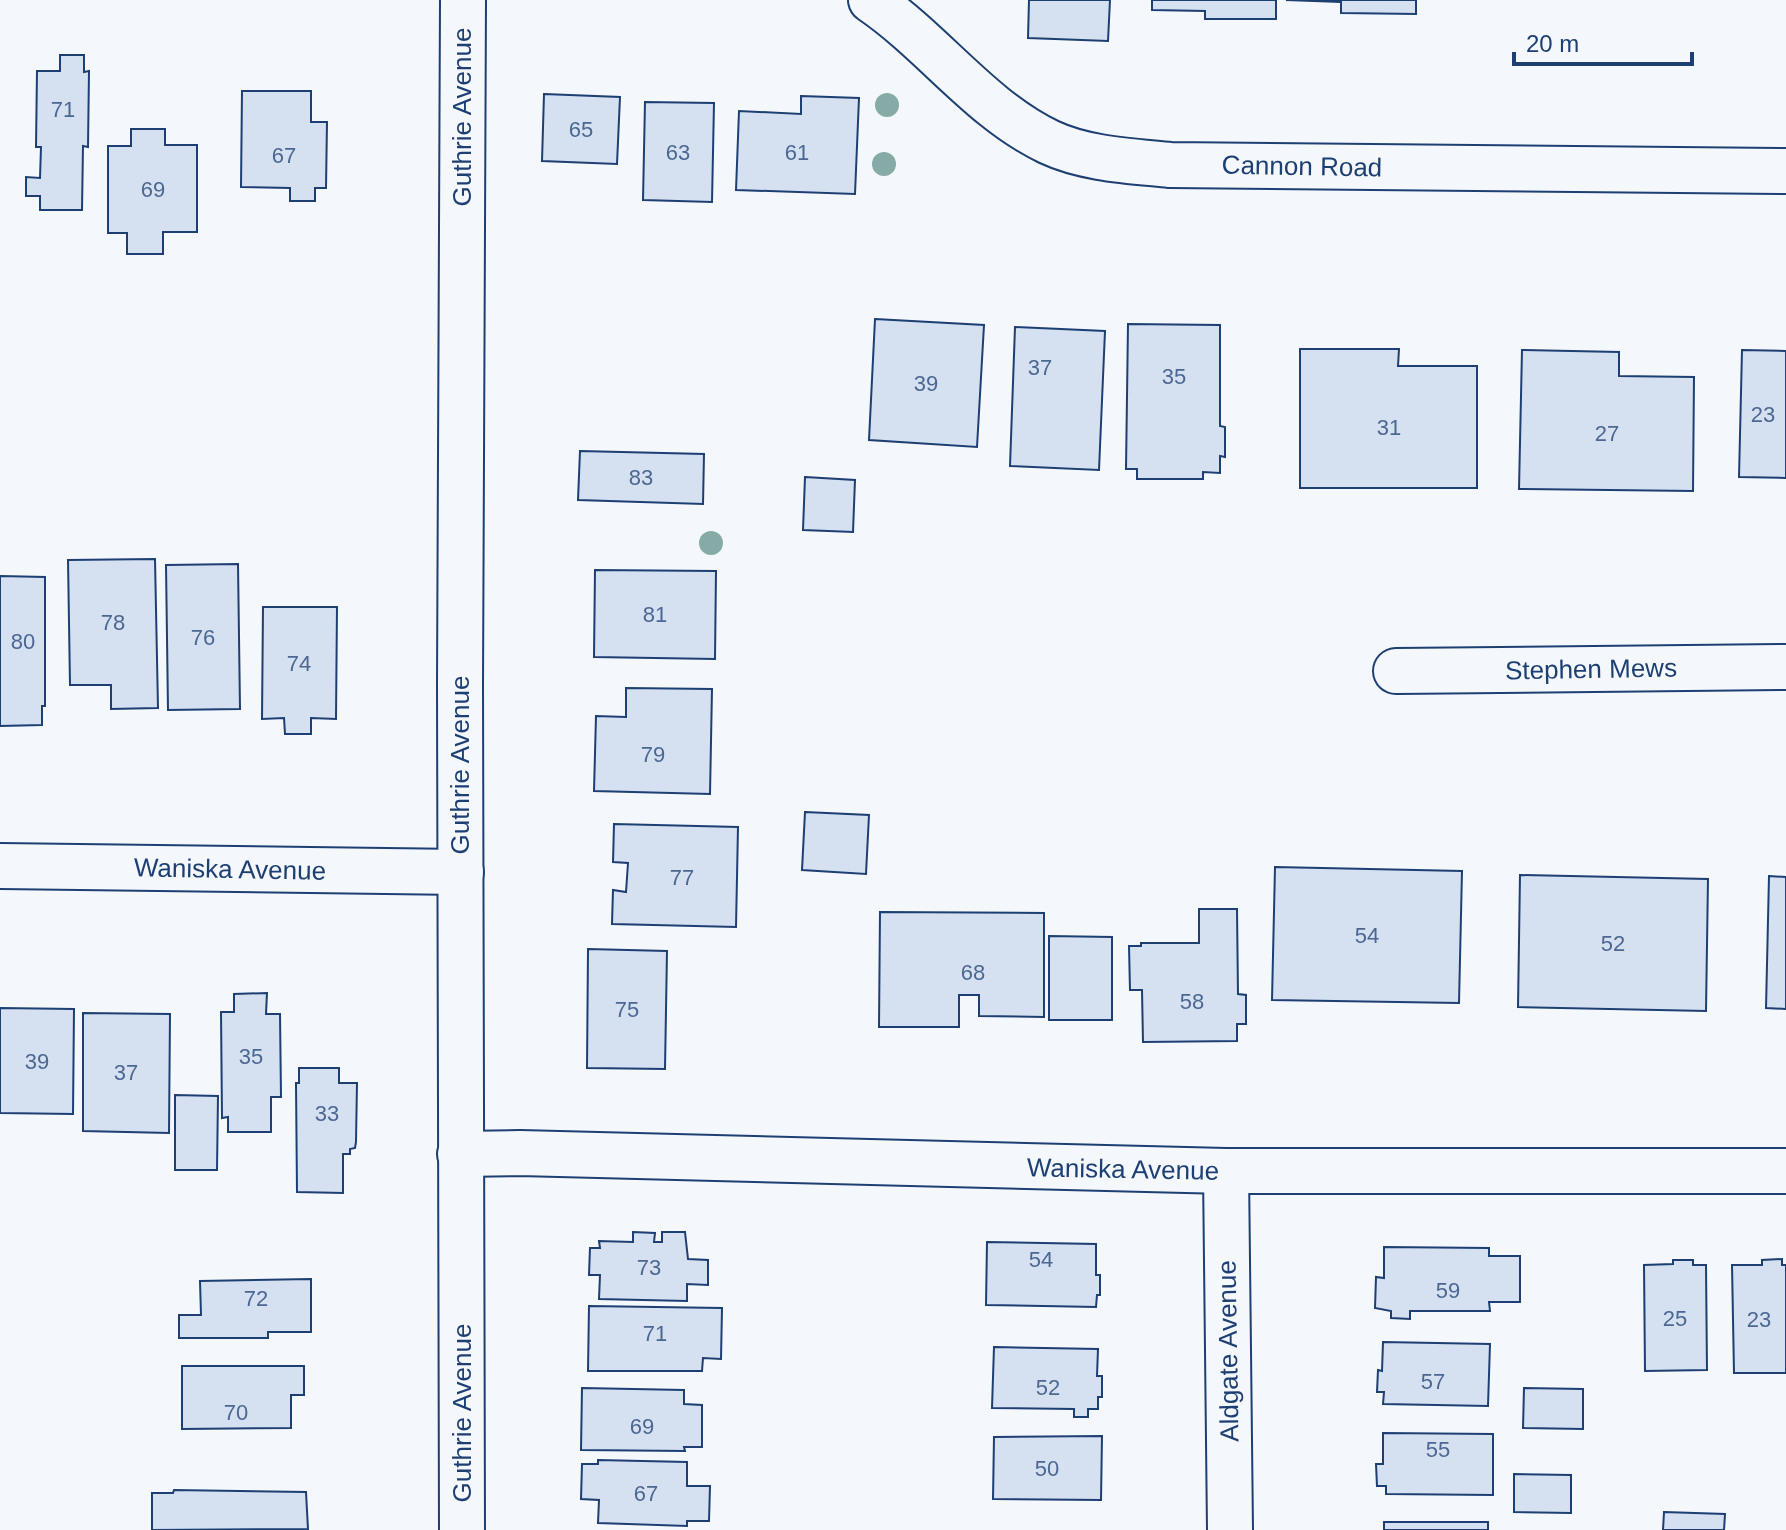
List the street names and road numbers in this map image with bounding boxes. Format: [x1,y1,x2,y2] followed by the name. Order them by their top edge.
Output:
[447,28,477,206] street label: Guthrie Avenue
[1222,150,1382,182] street label: Cannon Road
[1505,653,1677,685] street label: Stephen Mews
[445,676,475,854] street label: Guthrie Avenue
[134,852,326,886] street label: Waniska Avenue
[1027,1152,1219,1186] street label: Waniska Avenue
[1211,1260,1245,1442] street label: Aldgate Avenue
[447,1324,477,1502] street label: Guthrie Avenue

